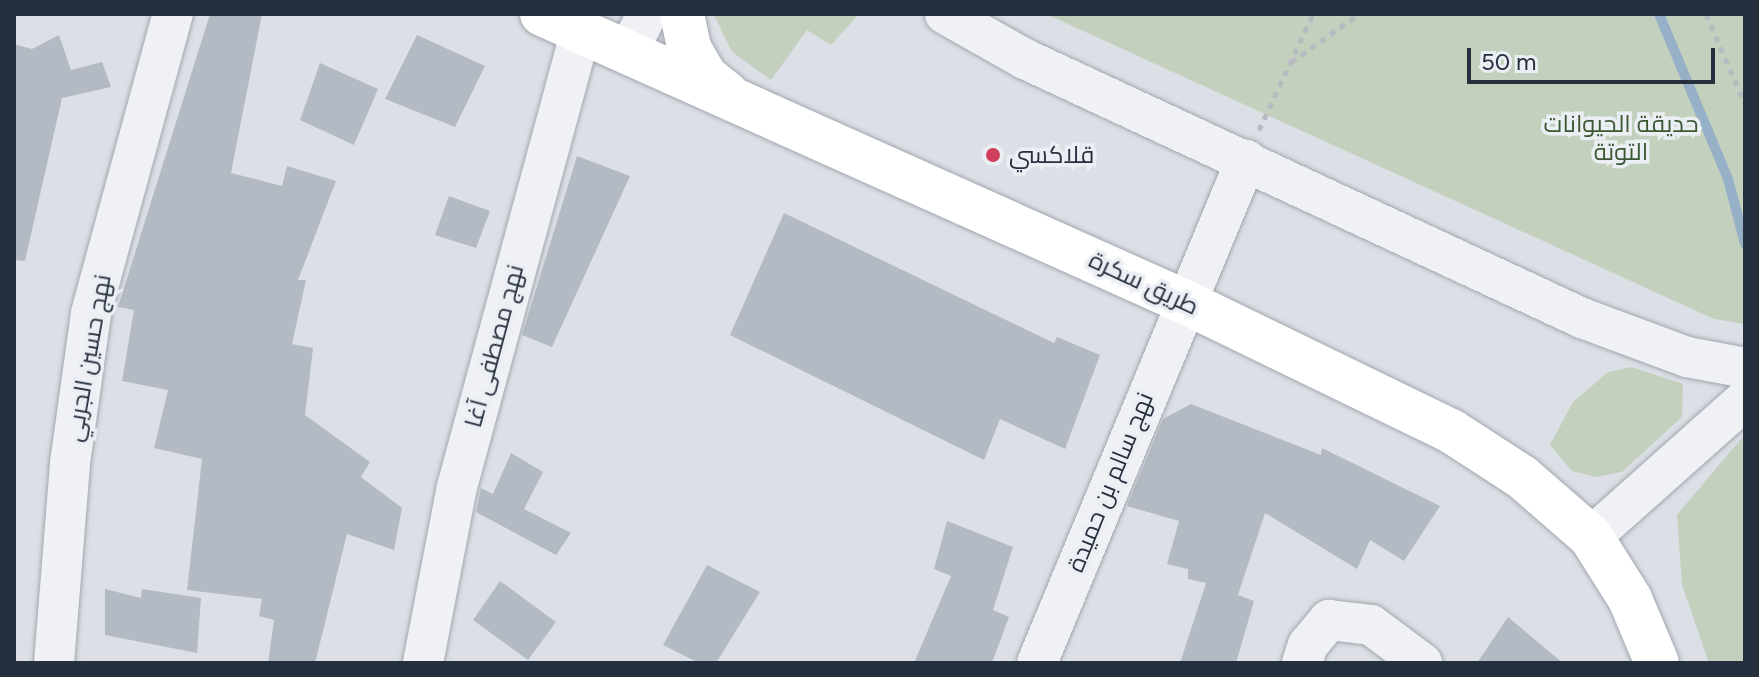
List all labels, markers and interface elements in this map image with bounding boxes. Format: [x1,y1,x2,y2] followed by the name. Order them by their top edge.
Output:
[1471,32,1719,82] scale bar
[1481,47,1537,76] text: 50 m
[1543,110,1699,166] park label: حديقة الحيوانات التوتة
[1009,141,1094,169] place label: قلاكسي
[984,146,1002,164] marker: قلاكسي
[1085,245,1203,321] street label: طريق سكرة
[458,261,530,431] street label: نهج مصطفى آغا
[59,272,117,444] street label: نهج حسين الجربي
[1061,388,1159,576] street label: نهج سالم بن حميدة

